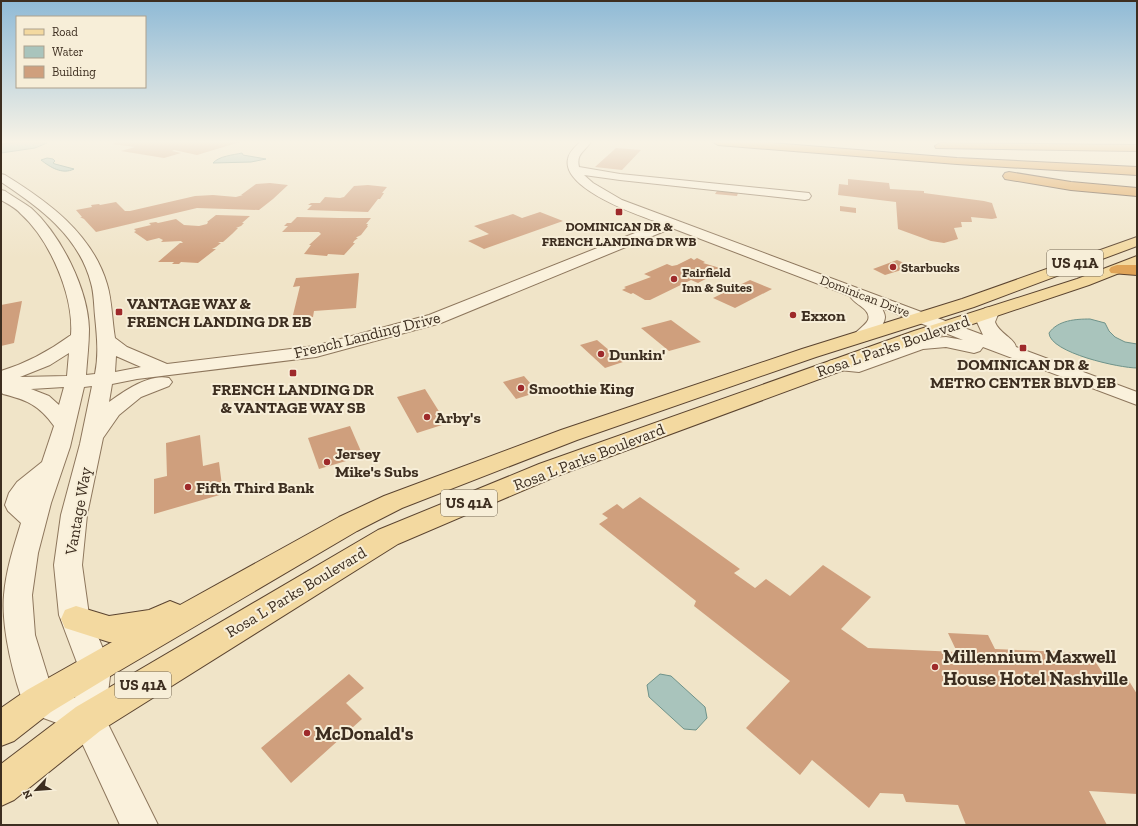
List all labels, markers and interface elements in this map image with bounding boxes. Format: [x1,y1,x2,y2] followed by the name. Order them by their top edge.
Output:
[16,16,146,88] legend
[52,25,78,39] text: Road
[52,45,84,59] text: Water
[52,65,96,79] text: Building
[614,207,624,217] marker: DOMINICAN DR & FRENCH LANDING DR WB
[542,219,696,249] place label: DOMINICAN DR & FRENCH LANDING DR WB
[1047,250,1103,276] road number: US 41A
[901,260,960,275] place label: Starbucks
[888,262,898,272] marker: Starbucks
[682,265,752,295] place label: Fairfield Inn & Suites
[818,272,912,320] street label: Dominican Drive
[669,274,679,284] marker: Fairfield Inn & Suites
[127,294,312,331] place label: VANTAGE WAY & FRENCH LANDING DR EB
[801,306,846,325] place label: Exxon
[114,307,124,317] marker: VANTAGE WAY & FRENCH LANDING DR EB
[292,308,442,362] street label: French Landing Drive
[788,310,798,320] marker: Exxon
[814,311,972,381] street label: Rosa L Parks Boulevard
[1018,343,1028,353] marker: DOMINICAN DR & METRO CENTER BLVD EB
[609,345,665,364] place label: Dunkin'
[596,349,606,359] marker: Dunkin'
[930,355,1116,392] place label: DOMINICAN DR & METRO CENTER BLVD EB
[288,368,298,378] marker: FRENCH LANDING DR & VANTAGE WAY SB
[529,379,634,398] place label: Smoothie King
[212,380,375,417] place label: FRENCH LANDING DR & VANTAGE WAY SB
[516,383,526,393] marker: Smoothie King
[435,408,481,427] place label: Arby's
[422,412,432,422] marker: Arby's
[511,419,667,495] street label: Rosa L Parks Boulevard
[335,444,419,481] place label: Jersey Mike's Subs
[322,457,332,467] marker: Jersey Mike's Subs
[61,465,95,558] street label: Vantage Way
[196,478,314,497] place label: Fifth Third Bank
[183,482,193,492] marker: Fifth Third Bank
[441,490,497,516] road number: US 41A
[222,542,370,641] street label: Rosa L Parks Boulevard
[943,645,1128,690] place label: Millennium Maxwell House Hotel Nashville
[930,662,940,672] marker: Millennium Maxwell House Hotel Nashville
[115,672,171,698] road number: US 41A
[315,722,414,745] place label: McDonald's
[302,728,312,738] marker: McDonald's
[16,770,56,810] north arrow
[20,787,35,801] text: N

